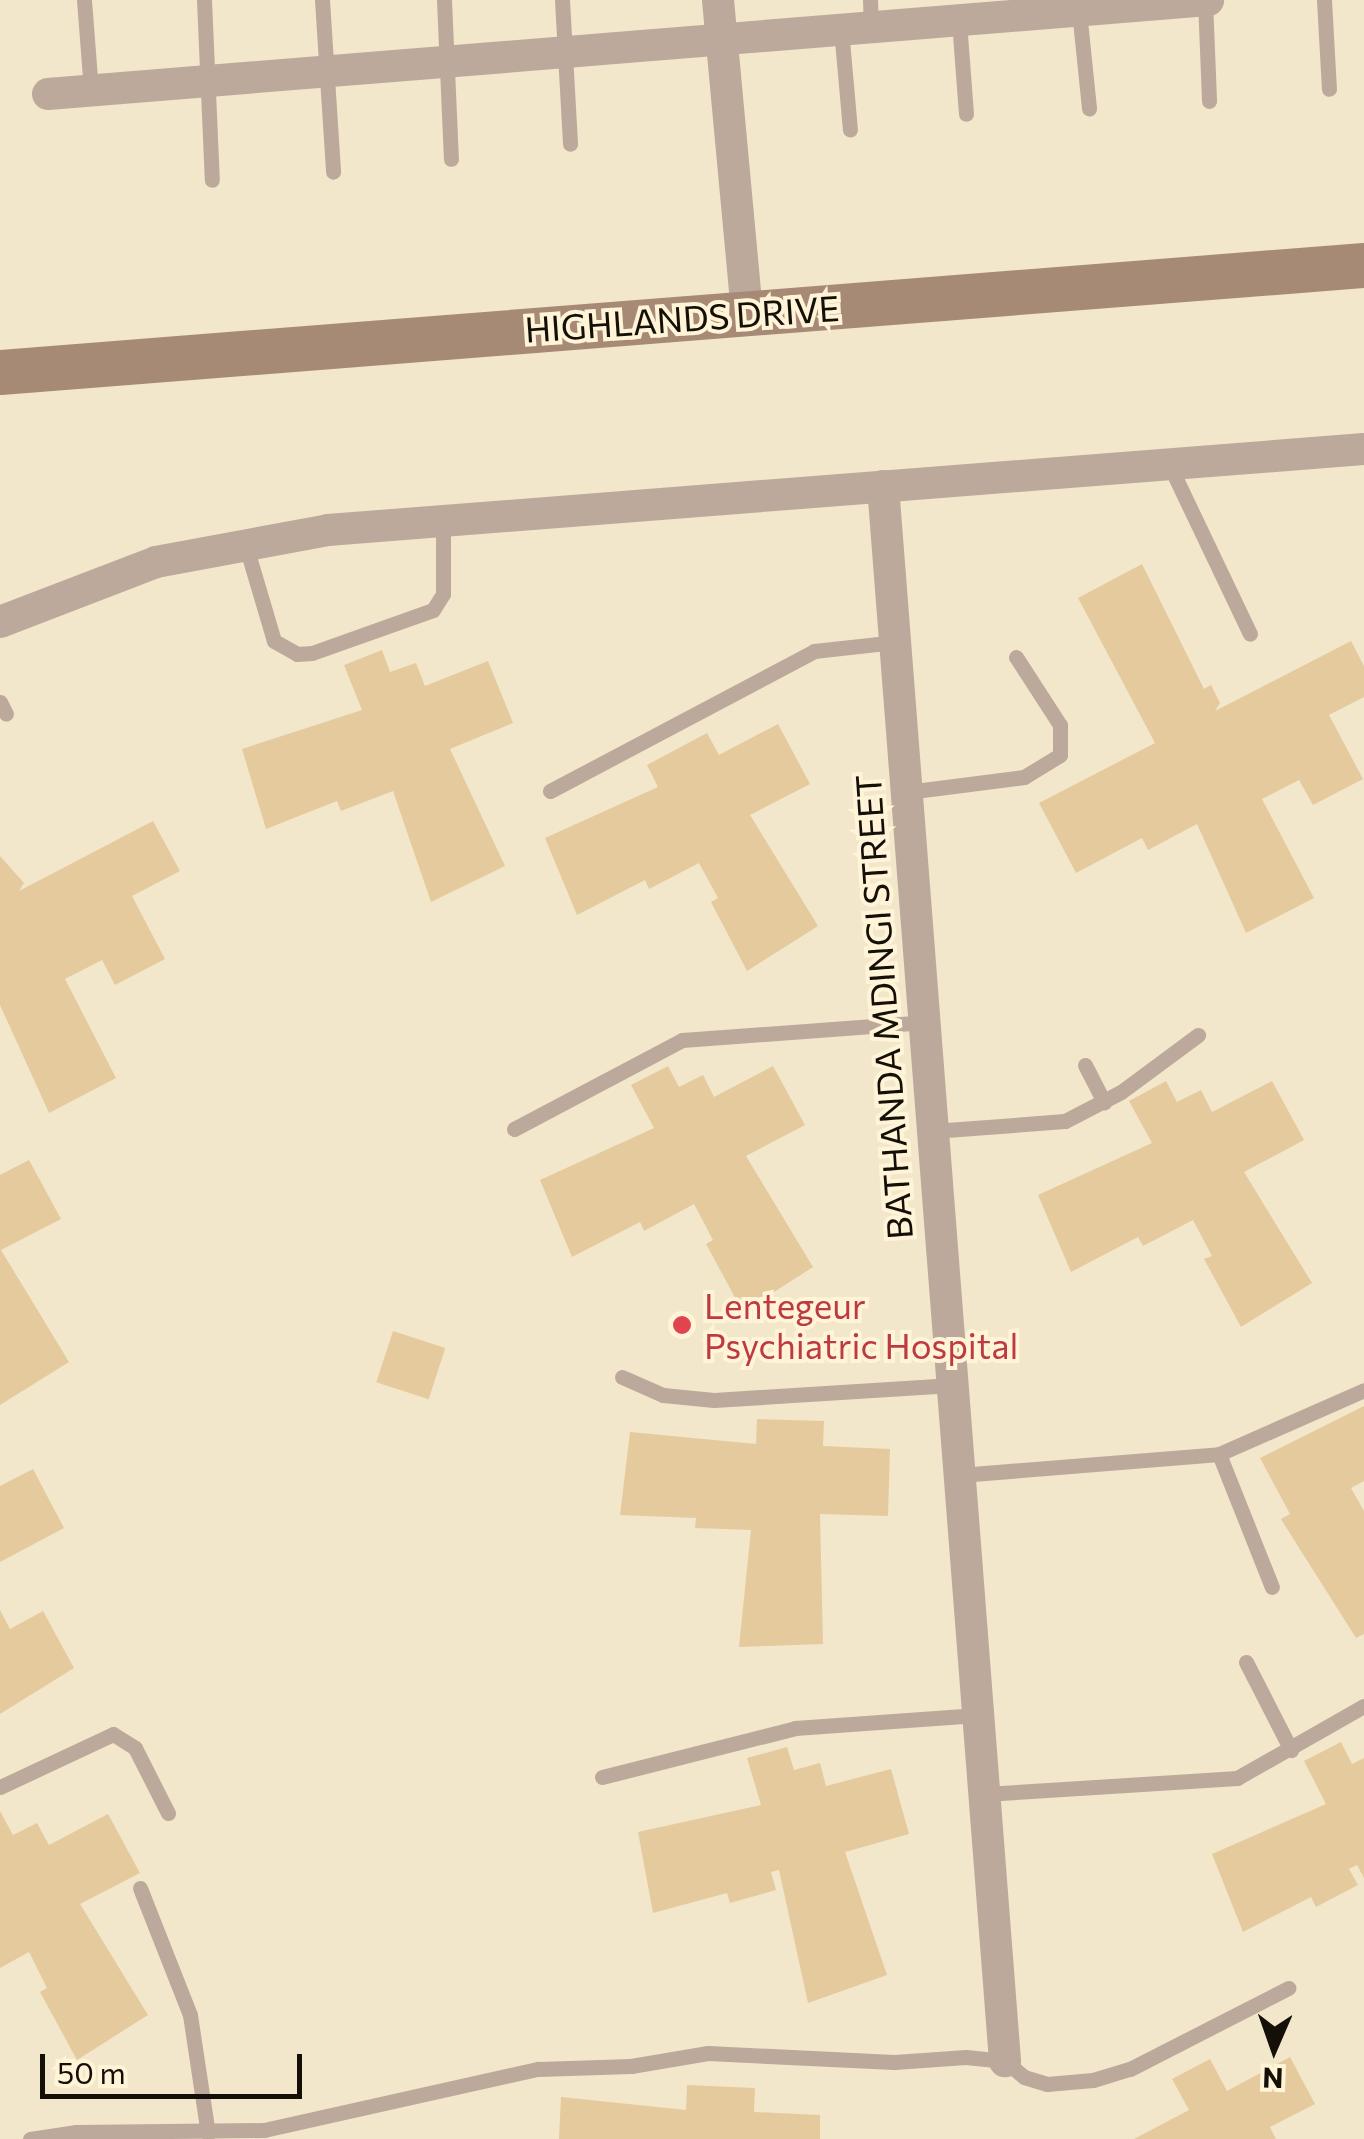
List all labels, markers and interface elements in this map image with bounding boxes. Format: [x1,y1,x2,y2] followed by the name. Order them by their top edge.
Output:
[523,286,841,350] street label: HIGHLANDS DRIVE
[846,773,920,1241] street label: BATHANDA MDINGI STREET
[704,1284,1018,1366] place label: Lentegeur Psychiatric Hospital
[669,1312,695,1338] marker: Lentegeur Psychiatric Hospital
[1224,1999,1324,2099] north arrow
[45,2034,308,2096] scale bar
[57,2053,126,2090] text: 50 m
[1262,2062,1284,2096] text: N

